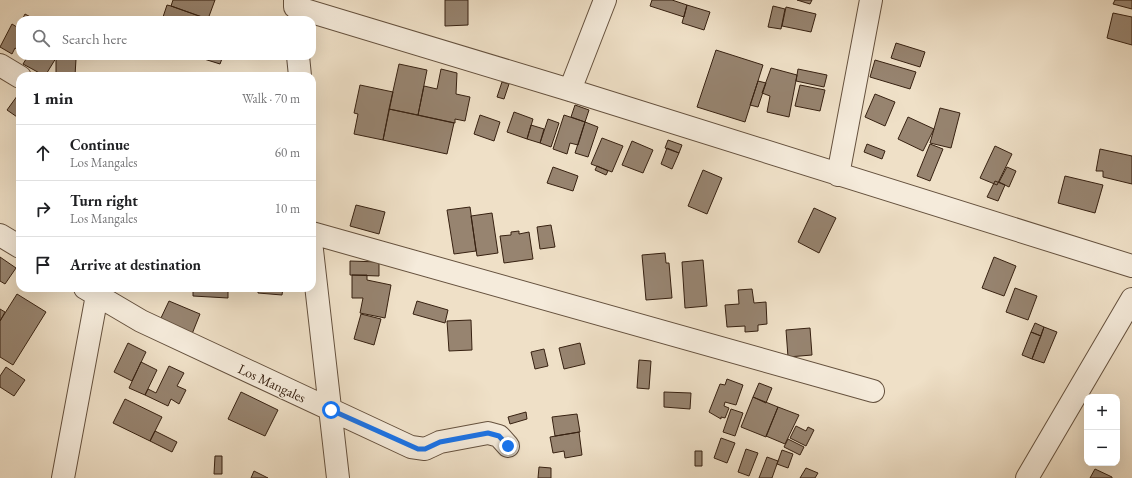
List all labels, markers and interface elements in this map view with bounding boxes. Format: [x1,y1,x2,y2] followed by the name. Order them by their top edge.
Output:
[16,16,316,60] search box
[30,27,52,49] icon: search
[62,29,127,48] text: Search here
[32,87,73,109] text: 1 min
[242,90,300,107] text: Walk · 70 m
[70,135,130,154] text: Continue
[32,142,54,164] icon: ahead
[275,144,300,161] text: 60 m
[70,154,138,171] text: Los Mangales
[70,191,138,210] text: Turn right
[32,198,54,220] icon: right
[275,200,300,217] text: 10 m
[70,210,138,227] text: Los Mangales
[32,254,54,276] icon: arrive
[70,255,201,274] text: Arrive at destination
[235,359,309,407] street label: Los Mangales
[1084,394,1120,466] map controls
[1084,394,1120,430] button: +
[322,401,340,419] route start
[1084,430,1120,466] button: −
[499,437,517,455] route end

